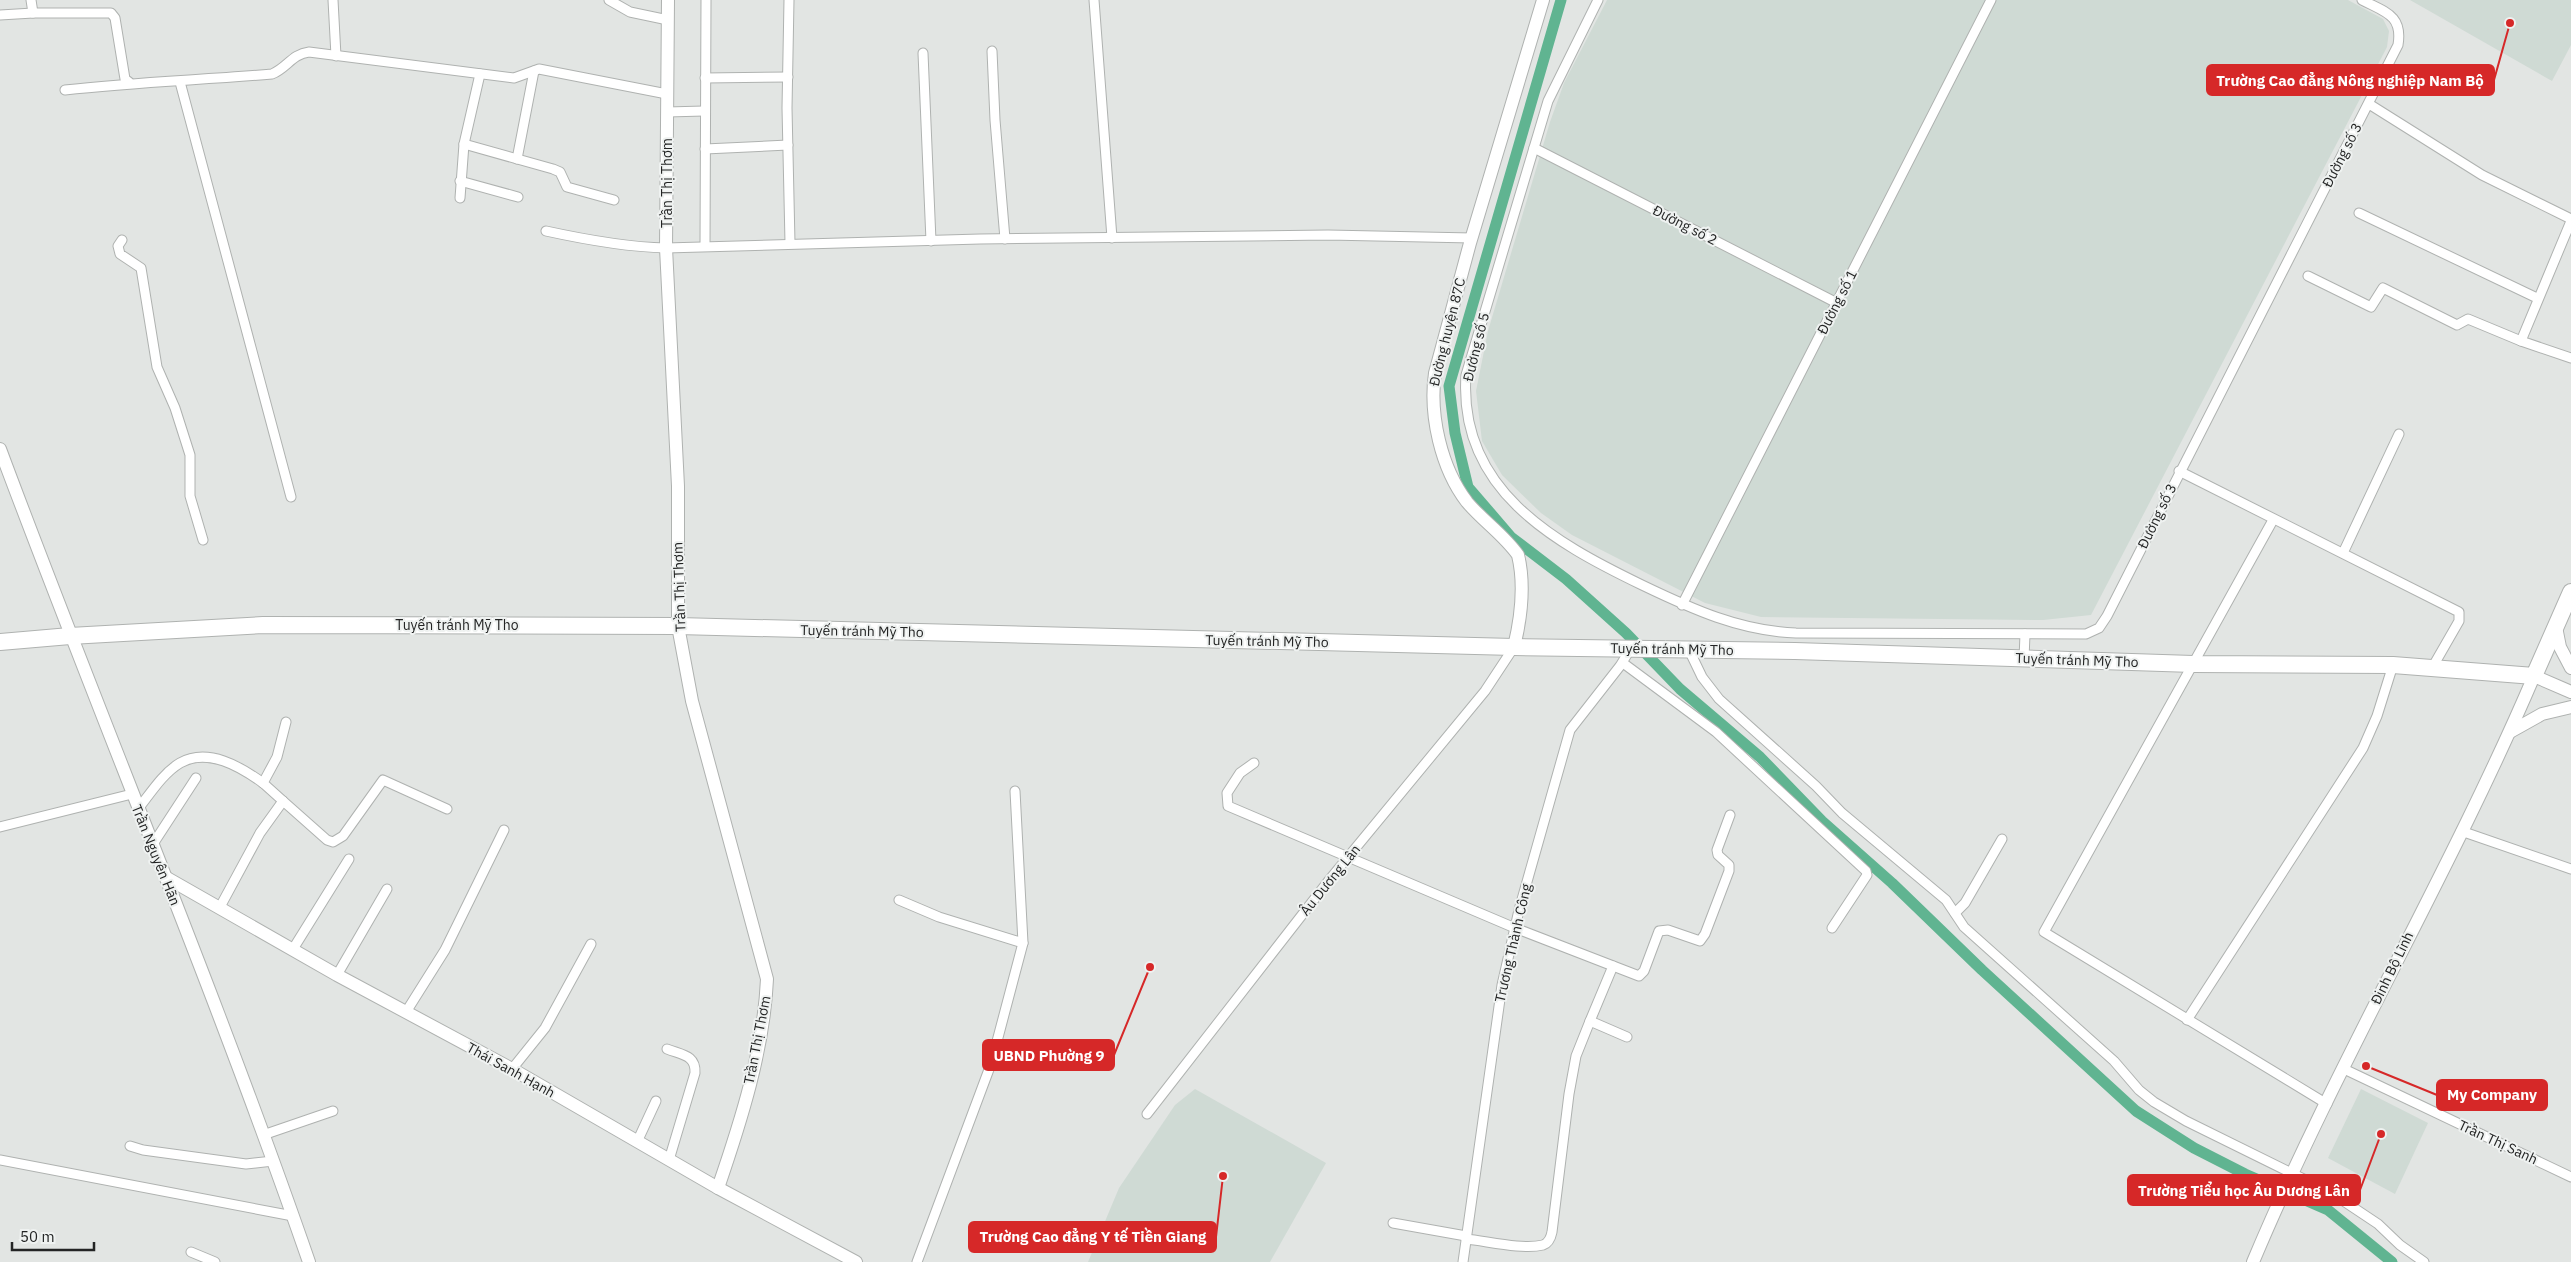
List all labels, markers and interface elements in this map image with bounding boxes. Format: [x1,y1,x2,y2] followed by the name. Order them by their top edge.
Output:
[2207,65,2494,95] callout: Trường Cao đẳng Nông nghiệp Nam Bộ
[2216,71,2484,90] text: Trường Cao đẳng Nông nghiệp Nam Bộ
[2318,120,2366,190] street label: Đường số 3
[658,138,676,228] street label: Trần Thị Thơm
[1650,201,1720,249] street label: Đường số 2
[1813,267,1861,337] street label: Đường số 1
[1425,276,1469,388] street label: Đường huyện 87C
[1459,311,1493,383] street label: Đường số 5
[2134,480,2180,552] street label: Đường số 3
[668,542,690,632] street label: Trần Thị Thơm
[395,616,519,634] street label: Tuyến tránh Mỹ Tho
[800,621,924,641] street label: Tuyến tránh Mỹ Tho
[1205,631,1329,651] street label: Tuyến tránh Mỹ Tho
[1610,639,1734,659] street label: Tuyến tránh Mỹ Tho
[2015,649,2139,671] street label: Tuyến tránh Mỹ Tho
[128,802,184,908] street label: Trần Nguyên Hãn
[1296,841,1364,919] street label: Âu Dương Lân
[1491,881,1536,1004] street label: Trương Thành Công
[2367,929,2417,1007] street label: Đinh Bộ Lĩnh
[740,994,774,1086] street label: Trần Thị Thơm
[464,1038,558,1102] street label: Thái Sanh Hạnh
[983,1040,1114,1070] callout: UBND Phường 9
[993,1046,1105,1065] text: UBND Phường 9
[2437,1080,2547,1110] callout: My Company
[2447,1085,2537,1104] text: My Company
[2455,1116,2541,1168] street label: Trần Thị Sanh
[2128,1175,2360,1205] callout: Trường Tiểu học Âu Dương Lân
[2138,1181,2350,1200] text: Trường Tiểu học Âu Dương Lân
[12,1220,95,1252] scale bar
[969,1222,1216,1252] callout: Trường Cao đẳng Y tế Tiền Giang
[20,1227,55,1246] text: 50 m
[980,1227,1207,1246] text: Trường Cao đẳng Y tế Tiền Giang

